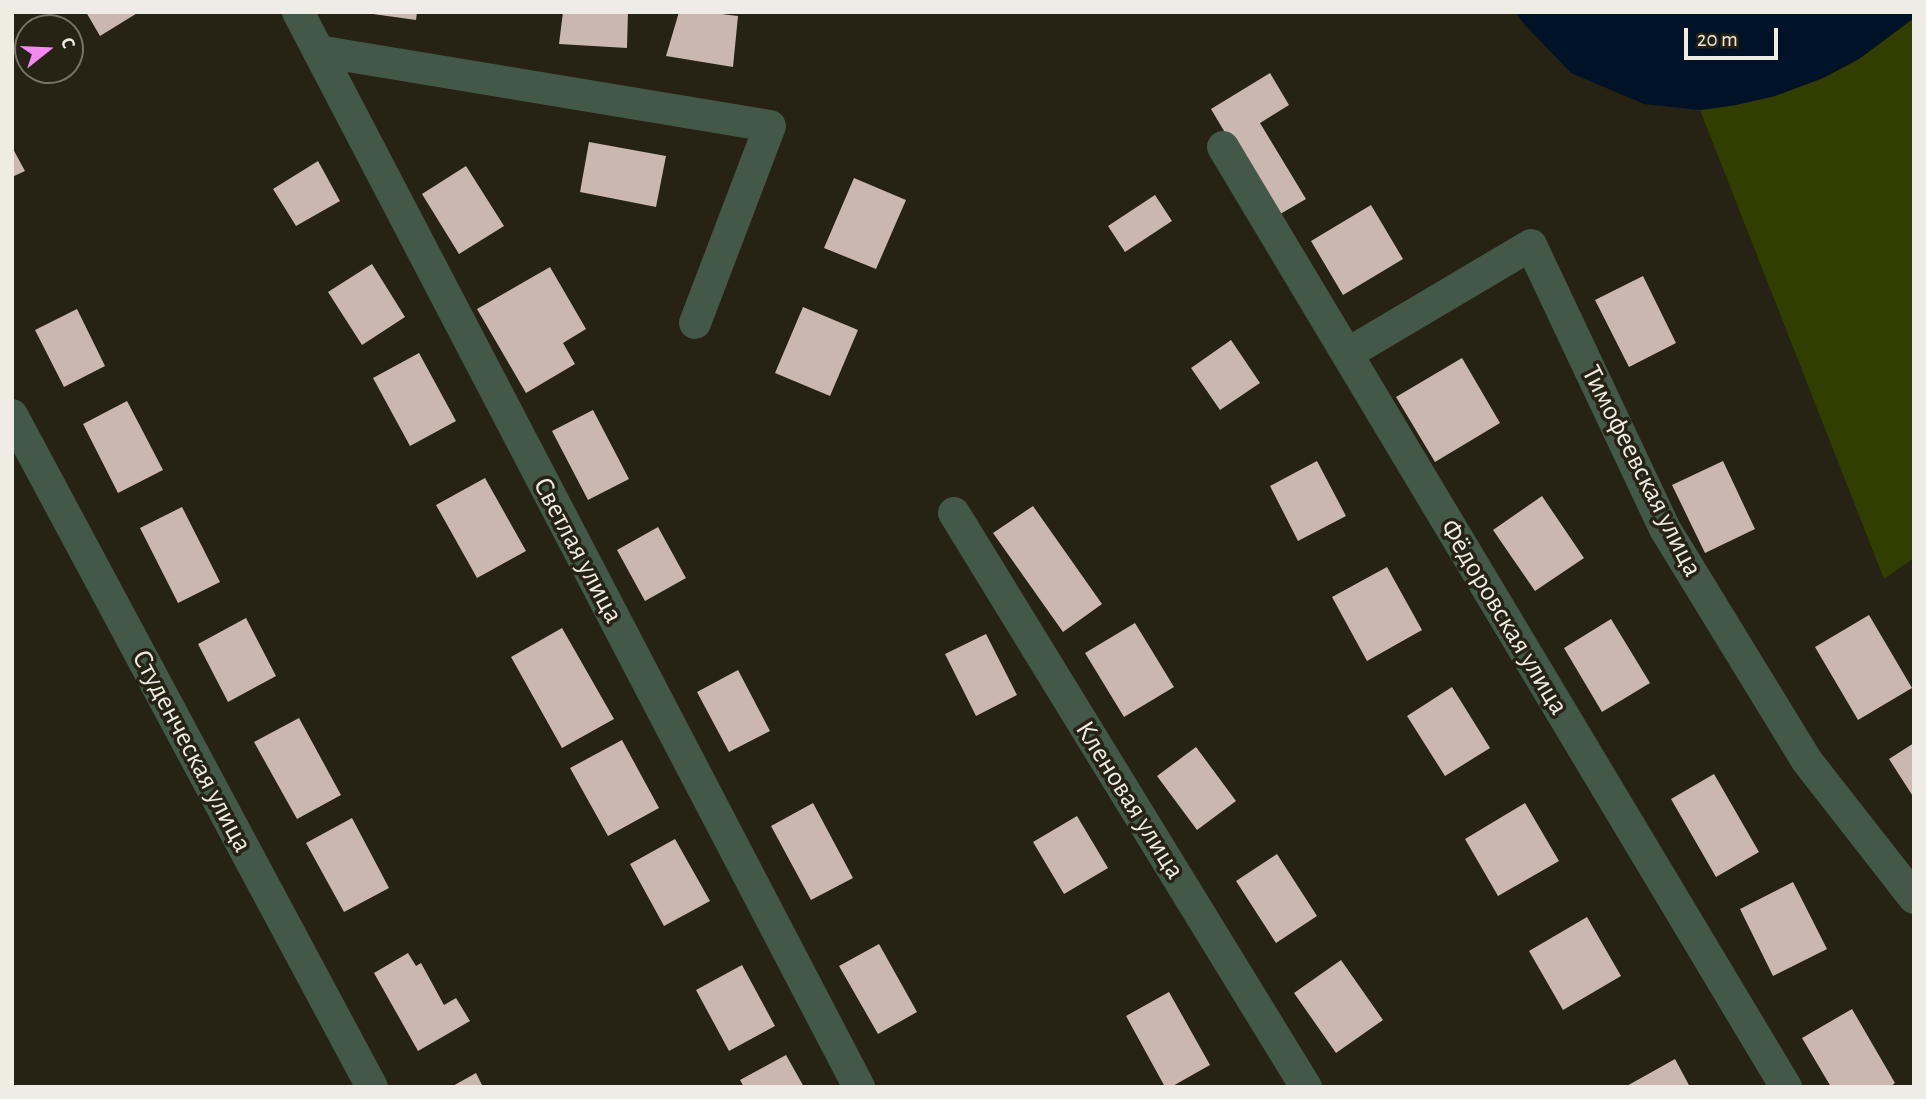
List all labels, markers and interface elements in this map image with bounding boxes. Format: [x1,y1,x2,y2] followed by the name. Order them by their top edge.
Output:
[14,14,84,84] north arrow
[1688,14,1783,58] scale bar
[1697,29,1738,50] text: 20 m
[57,35,78,51] text: С
[1574,360,1710,582] street label: Тимофеевская улица
[526,471,630,629] street label: Светлая улица
[1432,513,1576,721] street label: Фёдоровская улица
[124,644,260,858] street label: Студенческая улица
[1068,715,1192,885] street label: Кленовая улица

